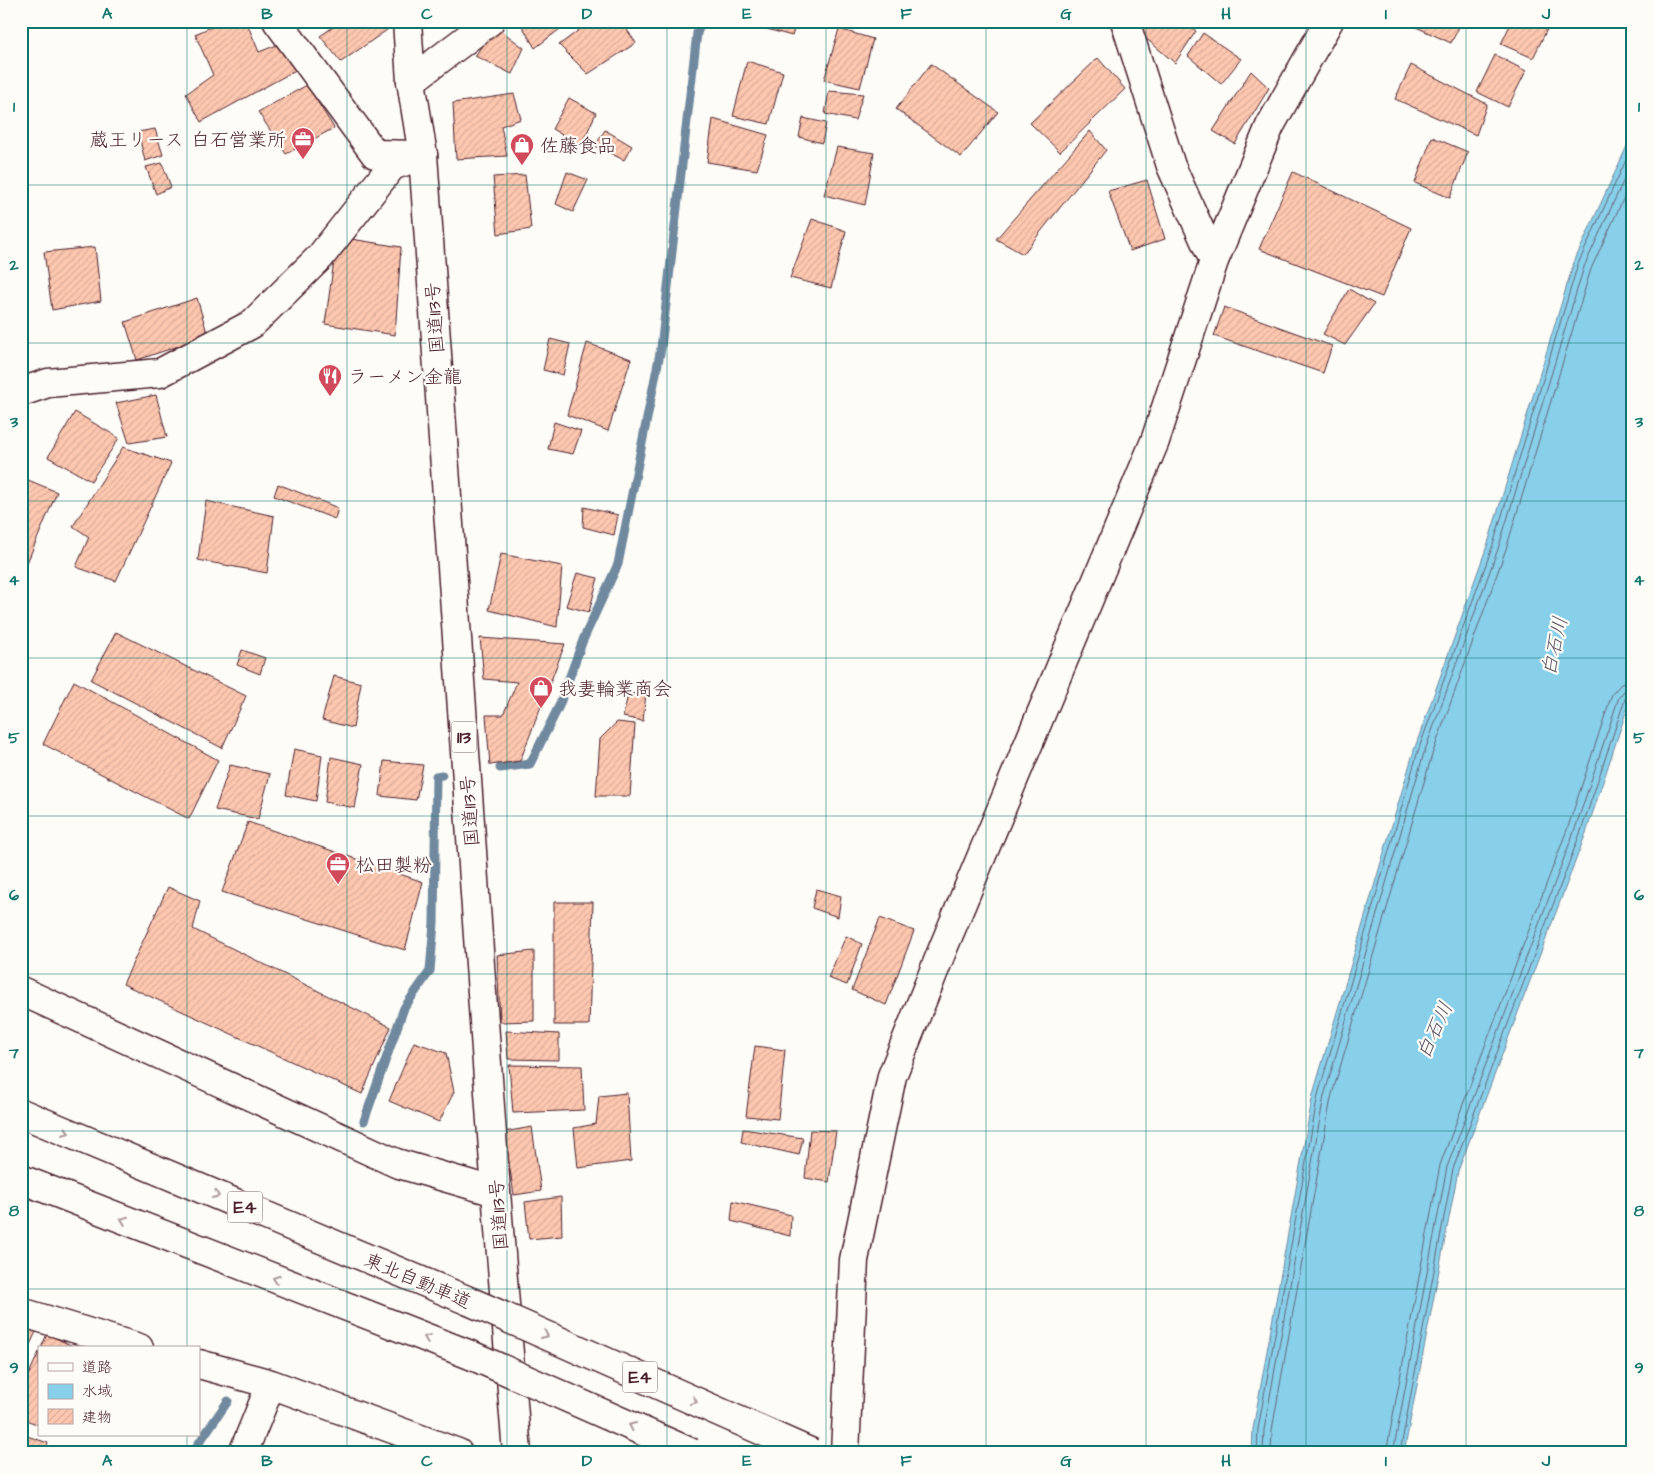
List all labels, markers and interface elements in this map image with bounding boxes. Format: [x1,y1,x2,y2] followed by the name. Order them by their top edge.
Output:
[102,3,113,25] text: A
[261,3,273,25] text: B
[421,3,433,25] text: C
[582,3,593,25] text: D
[742,3,752,25] text: E
[900,3,912,25] text: F
[1060,3,1072,25] text: G
[1221,3,1231,25] text: H
[1385,3,1387,25] text: I
[1541,3,1551,25] text: J
[13,96,16,118] text: 1
[1638,96,1641,118] text: 1
[290,126,316,160] office icon: 蔵王リース 白石営業所
[90,127,286,154] place label: 蔵王リース 白石営業所
[509,132,535,166] shop icon: 佐藤食品
[540,133,616,160] place label: 佐藤食品
[8,254,19,276] text: 2
[1633,254,1644,276] text: 2
[420,281,451,355] street label: 国道113号
[317,363,343,397] restaurant icon: ラーメン金龍
[348,364,462,391] place label: ラーメン金龍
[9,411,19,433] text: 3
[1634,411,1644,433] text: 3
[9,569,20,591] text: 4
[1634,569,1645,591] text: 4
[1535,614,1575,678] water label: 白石川
[528,675,554,709] shop icon: 我妻輪業商会
[558,676,672,703] place label: 我妻輪業商会
[452,722,476,752] road number: 113
[8,727,20,749] text: 5
[1633,727,1645,749] text: 5
[455,774,486,848] street label: 国道113号
[325,851,351,885] office icon: 松田製粉
[356,852,432,879] place label: 松田製粉
[9,884,19,906] text: 6
[1634,884,1644,906] text: 6
[1410,997,1460,1064] water label: 白石川
[8,1042,19,1064] text: 7
[1633,1042,1644,1064] text: 7
[61,1126,70,1136] one-way arrow
[484,1178,515,1252] street label: 国道113号
[211,1189,220,1199] one-way arrow
[228,1192,262,1222] road number: E4
[9,1200,20,1222] text: 8
[1634,1200,1645,1222] text: 8
[121,1215,129,1225] one-way arrow
[360,1247,475,1316] street label: 東北自動車道
[272,1275,281,1285] one-way arrow
[540,1329,549,1340] one-way arrow
[423,1334,432,1344] one-way arrow
[38,1346,200,1436] legend
[9,1357,19,1379] text: 9
[82,1357,112,1378] text: 道路
[1634,1357,1644,1379] text: 9
[622,1361,658,1392] road number: E4
[82,1381,112,1402] text: 水域
[689,1395,698,1406] one-way arrow
[82,1407,112,1428] text: 建物
[628,1421,637,1432] one-way arrow
[102,1450,113,1472] text: A
[261,1450,273,1472] text: B
[421,1450,433,1472] text: C
[582,1450,593,1472] text: D
[742,1450,752,1472] text: E
[900,1450,912,1472] text: F
[1060,1450,1072,1472] text: G
[1221,1450,1231,1472] text: H
[1385,1450,1387,1472] text: I
[1541,1450,1551,1472] text: J

